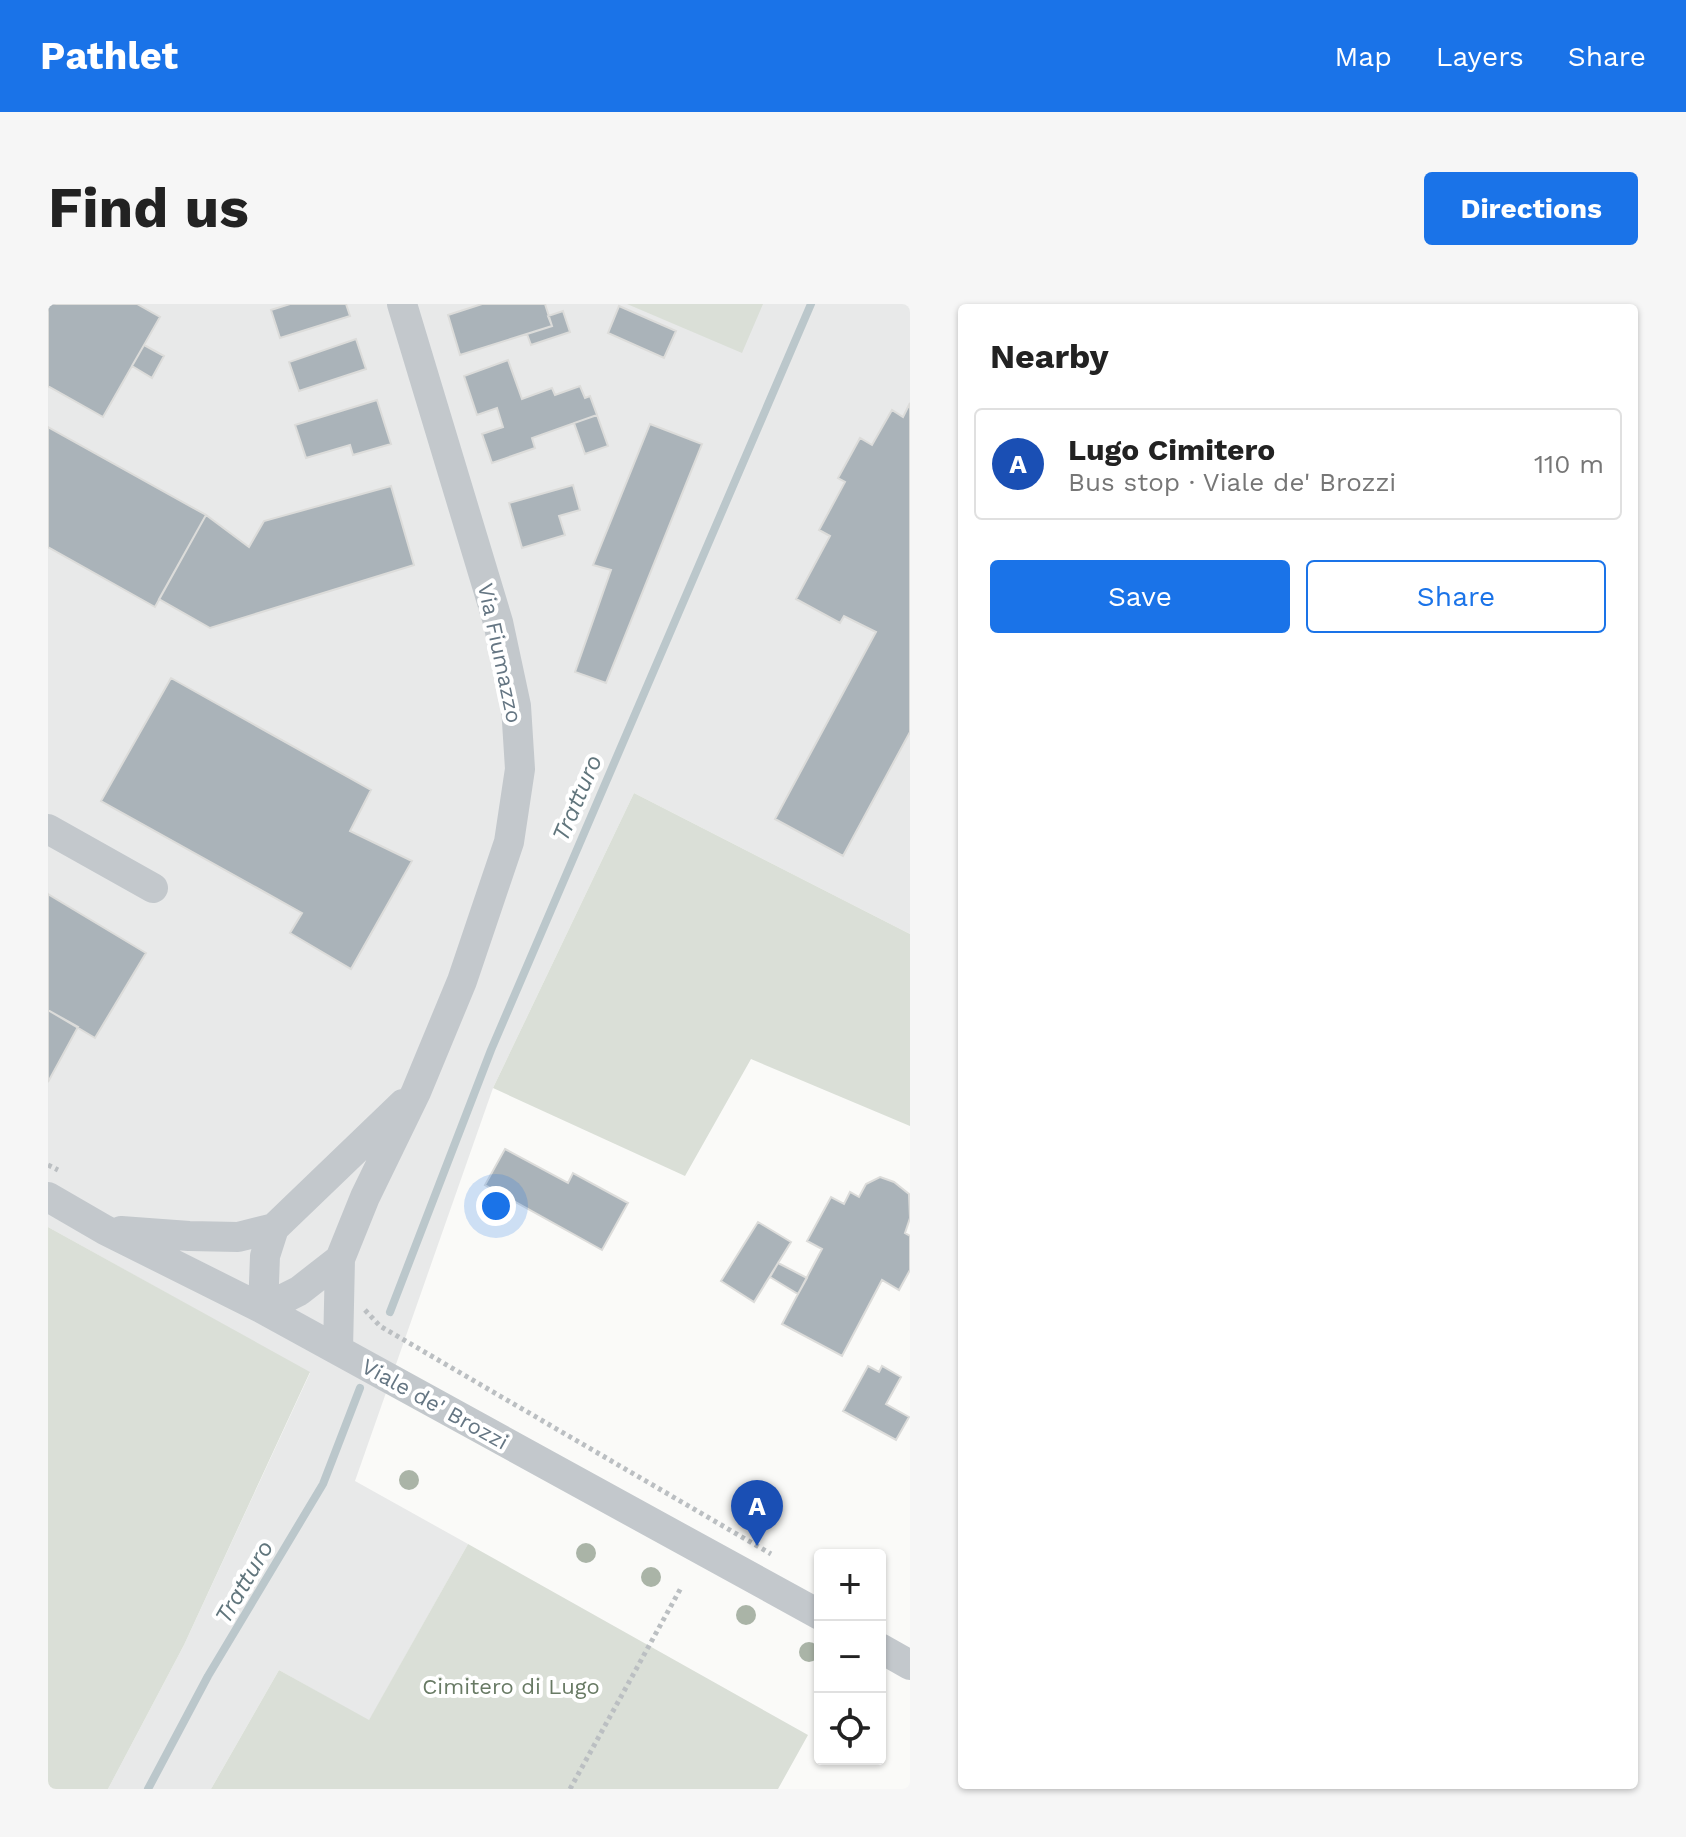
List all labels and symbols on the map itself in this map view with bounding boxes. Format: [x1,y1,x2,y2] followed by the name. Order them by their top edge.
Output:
[473,581,527,725] street label: Via Fiumazzo
[546,750,608,846] water label: Tratturo
[476,1186,516,1226] your location
[357,1353,513,1455] street label: Viale de' Brozzi
[731,1480,783,1546] pin: A
[209,1535,279,1629] water label: Tratturo
[422,1674,600,1699] park label: Cimitero di Lugo

